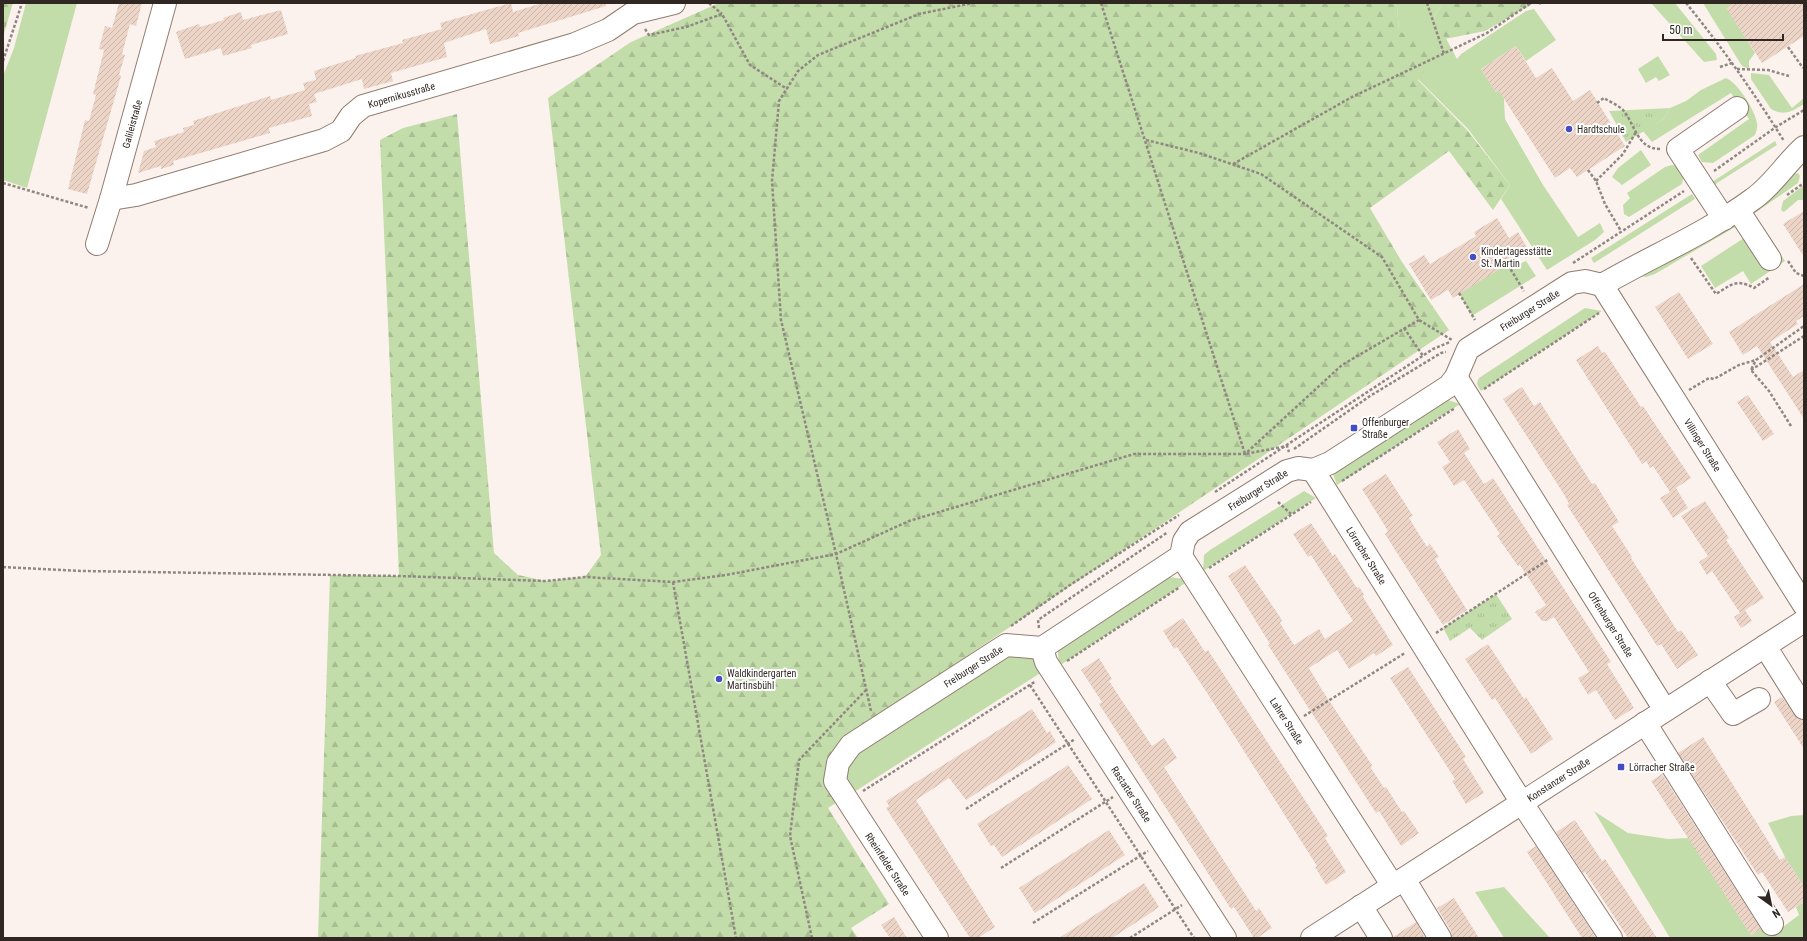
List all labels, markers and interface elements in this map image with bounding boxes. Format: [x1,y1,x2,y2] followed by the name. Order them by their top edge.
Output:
[1663,16,1783,42] scale bar
[1669,23,1693,37] text: 50 m
[367,80,437,110] street label: Kopernikusstraße
[120,98,144,149] street label: Galileistraße
[1564,124,1574,134] marker: Hardtschule
[1577,124,1625,135] place label: Hardtschule
[1481,246,1552,269] place label: Kindertagesstätte St. Martin
[1468,252,1478,262] marker: Kindertagesstätte St. Martin
[1498,287,1562,333] street label: Freiburger Straße
[1362,417,1409,440] place label: Offenburger Straße
[1682,417,1723,474] street label: Villinger Straße
[1349,423,1359,433] marker: Offenburger Straße
[1226,467,1290,513] street label: Freiburger Straße
[1344,525,1389,587] street label: Lörracher Straße
[1586,590,1636,660] street label: Offenburger Straße
[942,643,1005,690] street label: Freiburger Straße
[727,668,796,691] place label: Waldkindergarten Martinsbühl
[714,674,724,684] marker: Waldkindergarten Martinsbühl
[1268,696,1306,747] street label: Lahrer Straße
[1525,755,1592,804] street label: Konstanzer Straße
[1616,762,1626,772] marker: Lörracher Straße
[1629,762,1695,773] place label: Lörracher Straße
[1109,764,1153,825] street label: Rastatter Straße
[863,831,912,898] street label: Rheinfelder Straße
[1751,885,1791,925] north arrow
[1770,906,1783,920] text: N

